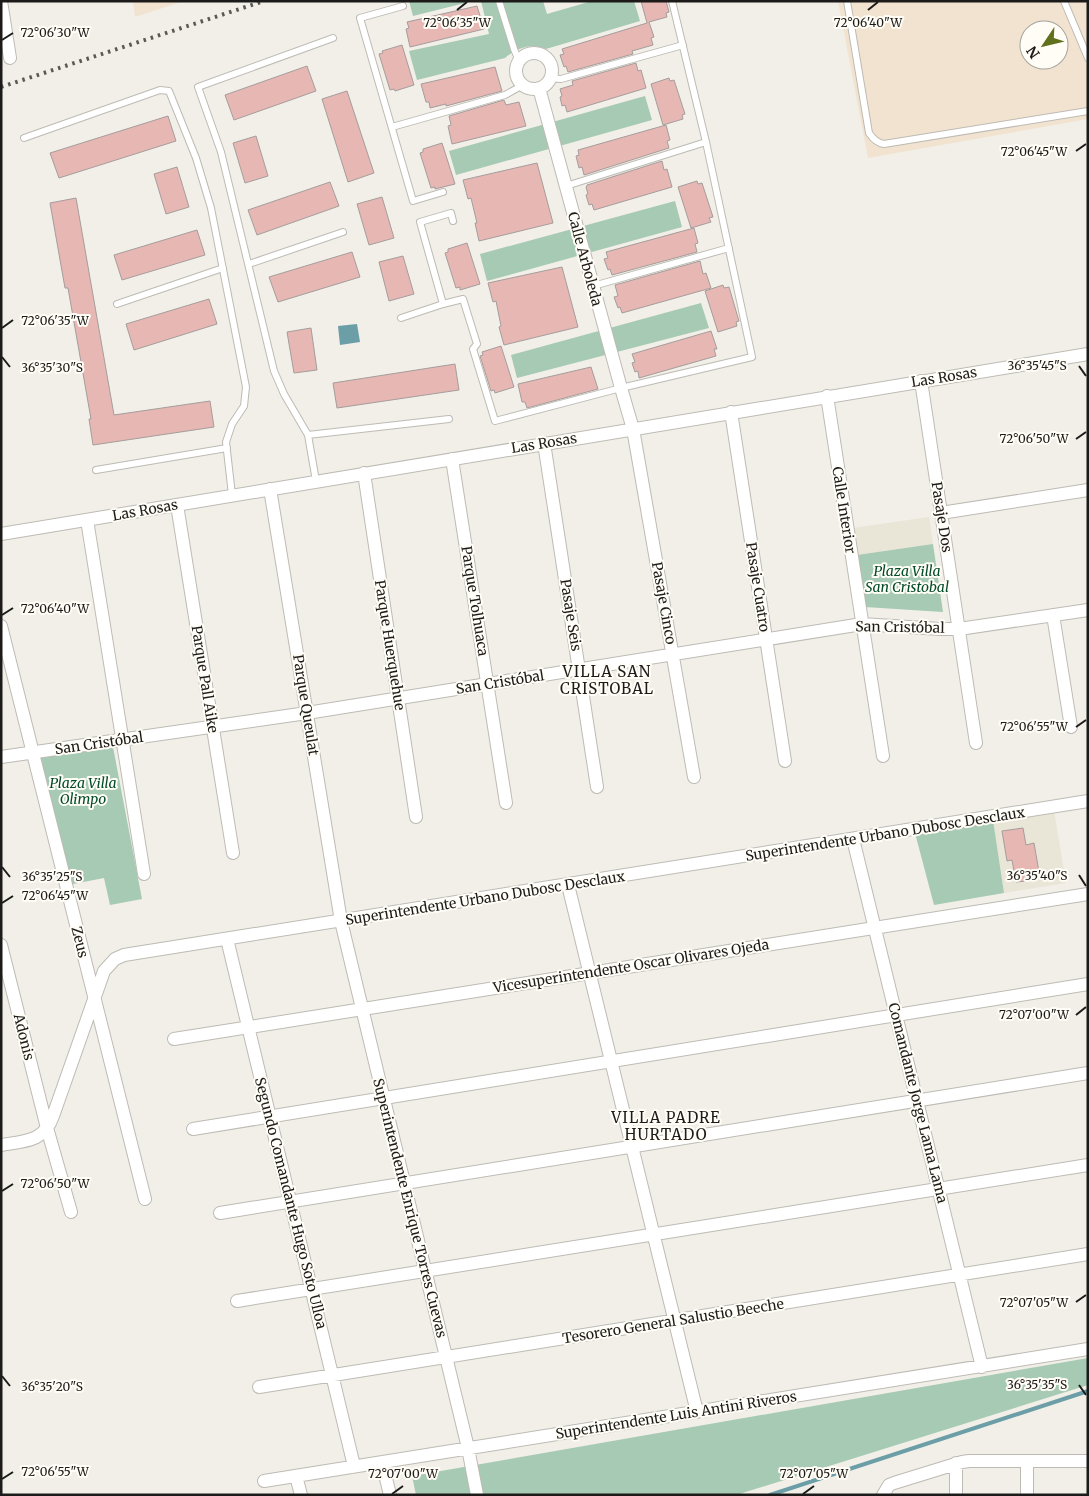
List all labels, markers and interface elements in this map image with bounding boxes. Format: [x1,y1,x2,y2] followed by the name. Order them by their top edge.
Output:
[423,15,492,30] text: 72°06'35"W
[834,15,903,30] text: 72°06'40"W
[1019,20,1069,70] north arrow
[20,25,91,40] text: 72°06'30"W
[1023,43,1044,62] text: N
[1001,144,1068,159] text: 72°06'45"W
[564,210,606,309] street label: Calle Arboleda
[21,313,90,328] text: 72°06'35"W
[1007,358,1067,373] text: 36°35'45"S
[21,360,83,375] text: 36°35'30"S
[910,363,978,391] street label: Las Rosas
[510,429,578,457] street label: Las Rosas
[1000,431,1069,446] text: 72°06'50"W
[828,465,860,555] street label: Calle Interior
[928,480,957,554] street label: Pasaje Dos
[111,495,179,525] street label: Las Rosas
[742,541,774,633] street label: Pasaje Cuatro
[457,545,493,658] street label: Parque Tolhuaca
[648,560,680,646] street label: Pasaje Cinco
[865,562,949,596] park label: Plaza Villa San Cristobal
[556,578,586,653] street label: Pasaje Seis
[371,579,409,711] street label: Parque Huerquehue
[21,601,90,616] text: 72°06'40"W
[855,617,945,637] street label: San Cristóbal
[188,624,222,734] street label: Parque Pall Aike
[289,653,323,757] street label: Parque Queulat
[560,662,654,698] district label: VILLA SAN CRISTOBAL
[455,666,546,698] street label: San Cristóbal
[1000,719,1069,734] text: 72°06'55"W
[54,728,145,758] street label: San Cristóbal
[49,774,117,808] park label: Plaza Villa Olimpo
[744,803,1027,865] street label: Superintendente Urbano Dubosc Desclaux
[344,867,627,929] street label: Superintendente Urbano Dubosc Desclaux
[1007,868,1067,883] text: 36°35'40"S
[22,869,82,884] text: 36°35'25"S
[22,888,89,903] text: 72°06'45"W
[67,924,93,960] street label: Zeus
[491,935,771,997] street label: Vicesuperintendente Oscar Olivares Ojeda
[884,1001,952,1206] street label: Comandante Jorge Lama Lama
[999,1007,1070,1022] text: 72°07'00"W
[9,1011,38,1062] street label: Adonis
[251,1075,331,1331] street label: Segundo Comandante Hugo Soto Ulloa
[369,1076,451,1340] street label: Superintendente Enrique Torres Cuevas
[610,1108,721,1144] district label: VILLA PADRE HURTADO
[21,1176,90,1191] text: 72°06'50"W
[561,1295,785,1347] street label: Tesorero General Salustio Beeche
[1000,1295,1069,1310] text: 72°07'05"W
[1007,1377,1067,1392] text: 36°35'35"S
[21,1379,83,1394] text: 36°35'20"S
[554,1387,798,1443] street label: Superintendente Luis Antini Riveros
[21,1464,90,1479] text: 72°06'55"W
[368,1466,439,1481] text: 72°07'00"W
[780,1466,849,1481] text: 72°07'05"W

